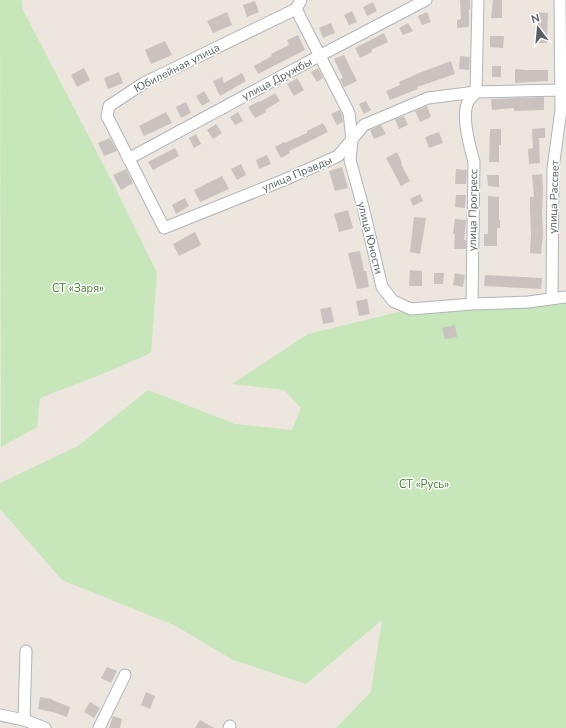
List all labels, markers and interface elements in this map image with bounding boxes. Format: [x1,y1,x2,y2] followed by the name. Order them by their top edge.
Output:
[518,8,558,48] north arrow
[529,11,541,27] text: N
[132,40,222,96] street label: Юбилейная улица
[239,54,315,104] street label: улица Дружбы
[260,152,334,196] street label: улица Правды
[545,160,563,234] street label: улица Рассвет
[465,169,481,251] street label: улица Прогресс
[354,200,386,276] street label: улица Юности
[52,281,104,296] park label: СТ «Заря»
[399,477,449,492] park label: СТ «Русь»

